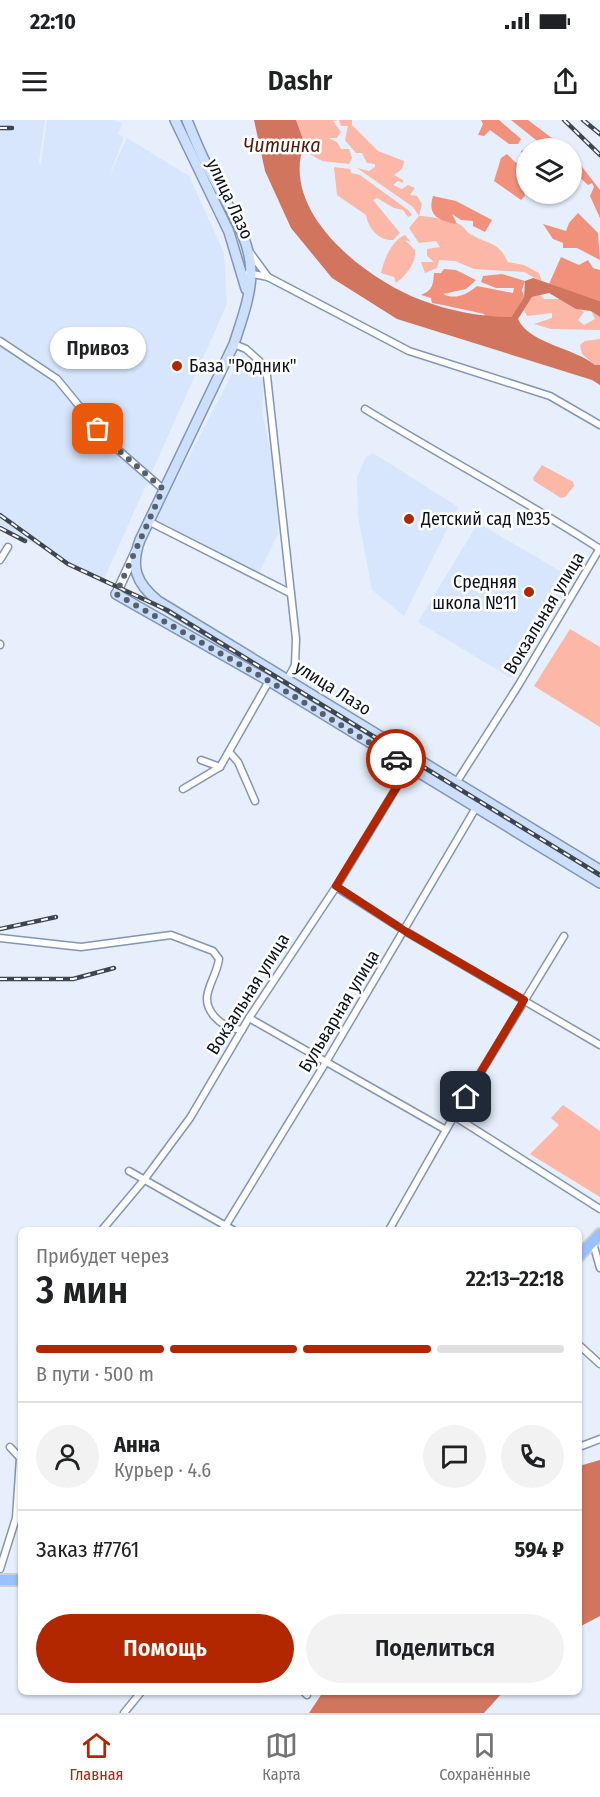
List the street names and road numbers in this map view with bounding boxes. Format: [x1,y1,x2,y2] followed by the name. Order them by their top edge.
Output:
[202,155,258,243] street label: улица Лазо
[499,548,589,678] street label: Вокзальная улица
[291,656,375,720] street label: улица Лазо
[202,929,294,1059] street label: Вокзальная улица
[294,946,384,1076] street label: Бульварная улица

